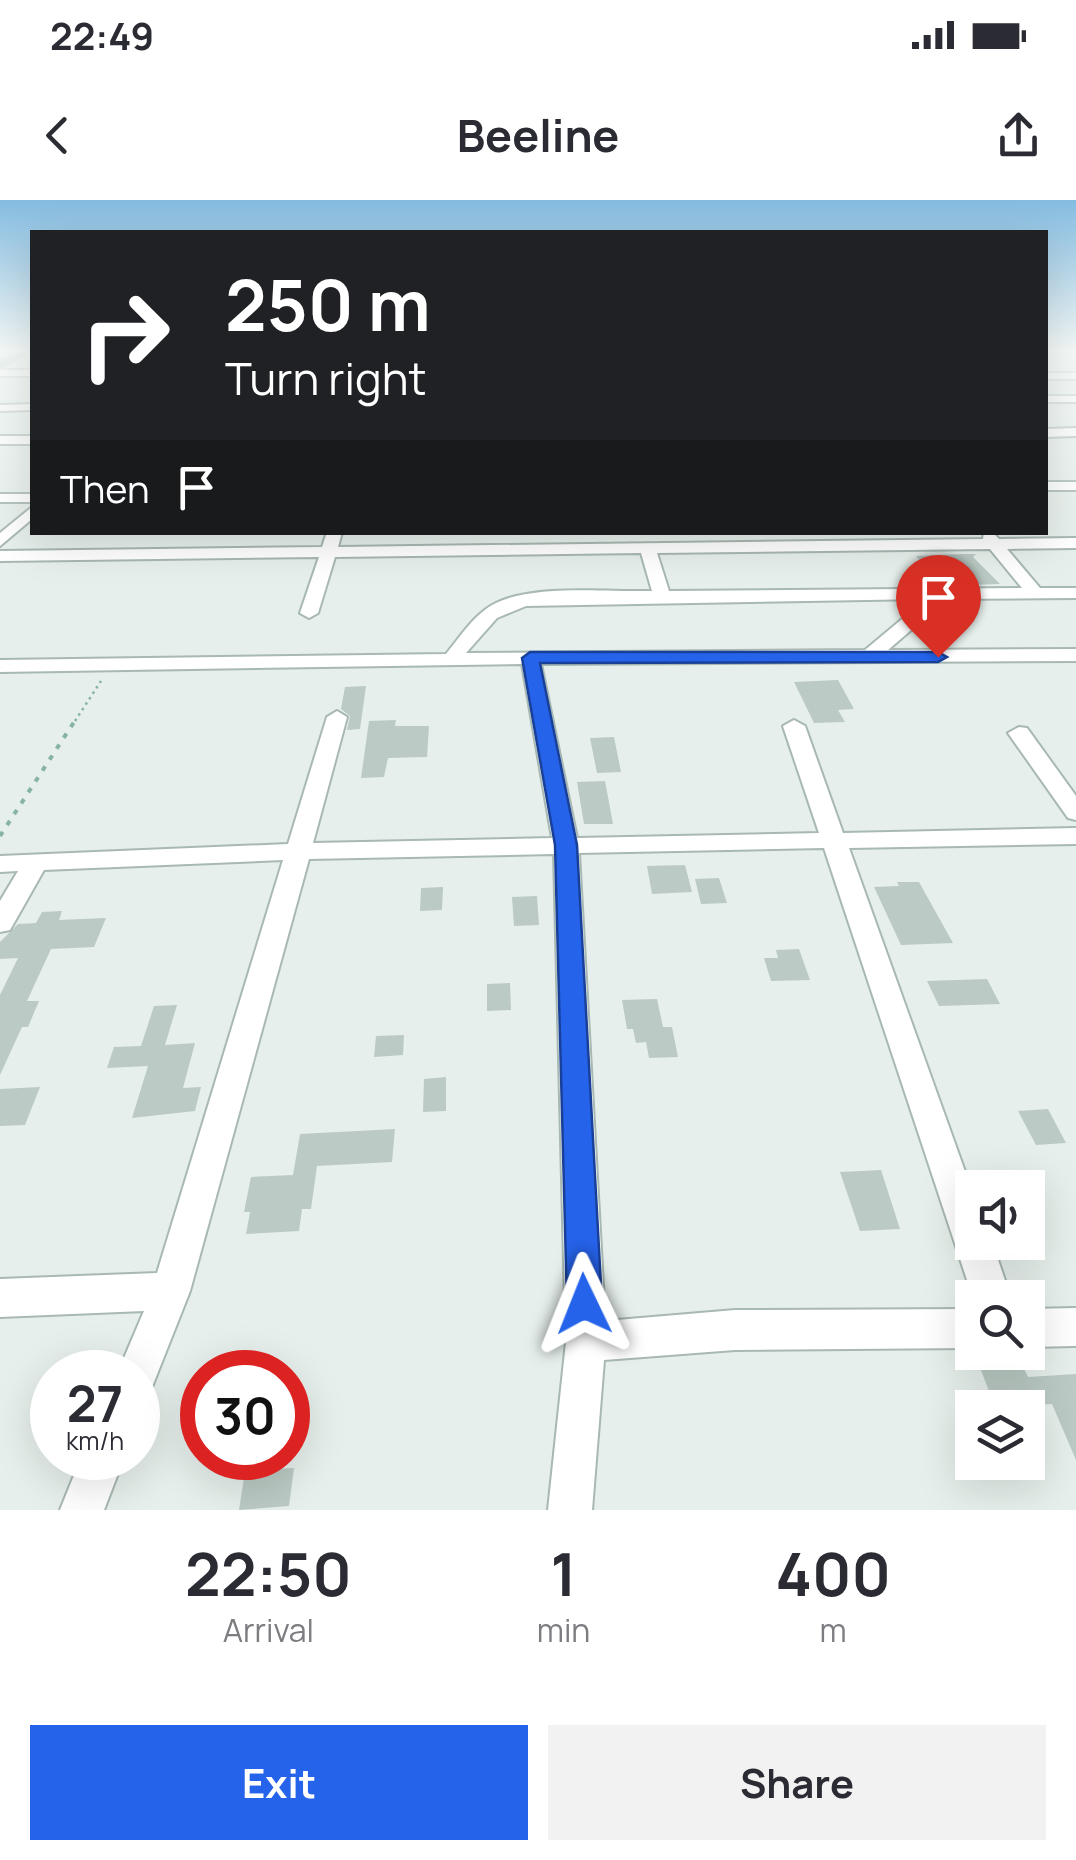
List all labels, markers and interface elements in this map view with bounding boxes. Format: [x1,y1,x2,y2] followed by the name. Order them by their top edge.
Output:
[50,9,154,61] text: 22:49
[457,104,619,166] text: Beeline
[30,108,85,163] icon: back
[991,108,1046,163] icon: share
[225,256,431,352] text: 250 m
[60,270,190,400] icon: right
[225,347,426,409] text: Turn right
[169,460,224,515] icon: arrive
[60,462,149,514] text: Then
[896,555,981,658] pin
[911,570,966,625] icon: arrive
[955,1170,1045,1480] map controls
[955,1170,1045,1260] button: sound
[532,1252,636,1356] position arrow
[955,1280,1045,1370] button: search
[180,1350,310,1480] speed limit sign: 30
[67,1369,123,1437] text: 27
[955,1390,1045,1480] button: layers
[66,1423,124,1458] text: km/h
[185,1532,352,1614] text: 22:50
[550,1532,577,1614] text: 1
[775,1532,891,1614] text: 400
[223,1608,314,1652] text: Arrival
[537,1608,590,1652] text: min
[820,1608,847,1652] text: m
[30,1725,528,1840] button: Exit
[548,1725,1046,1840] button: Share

